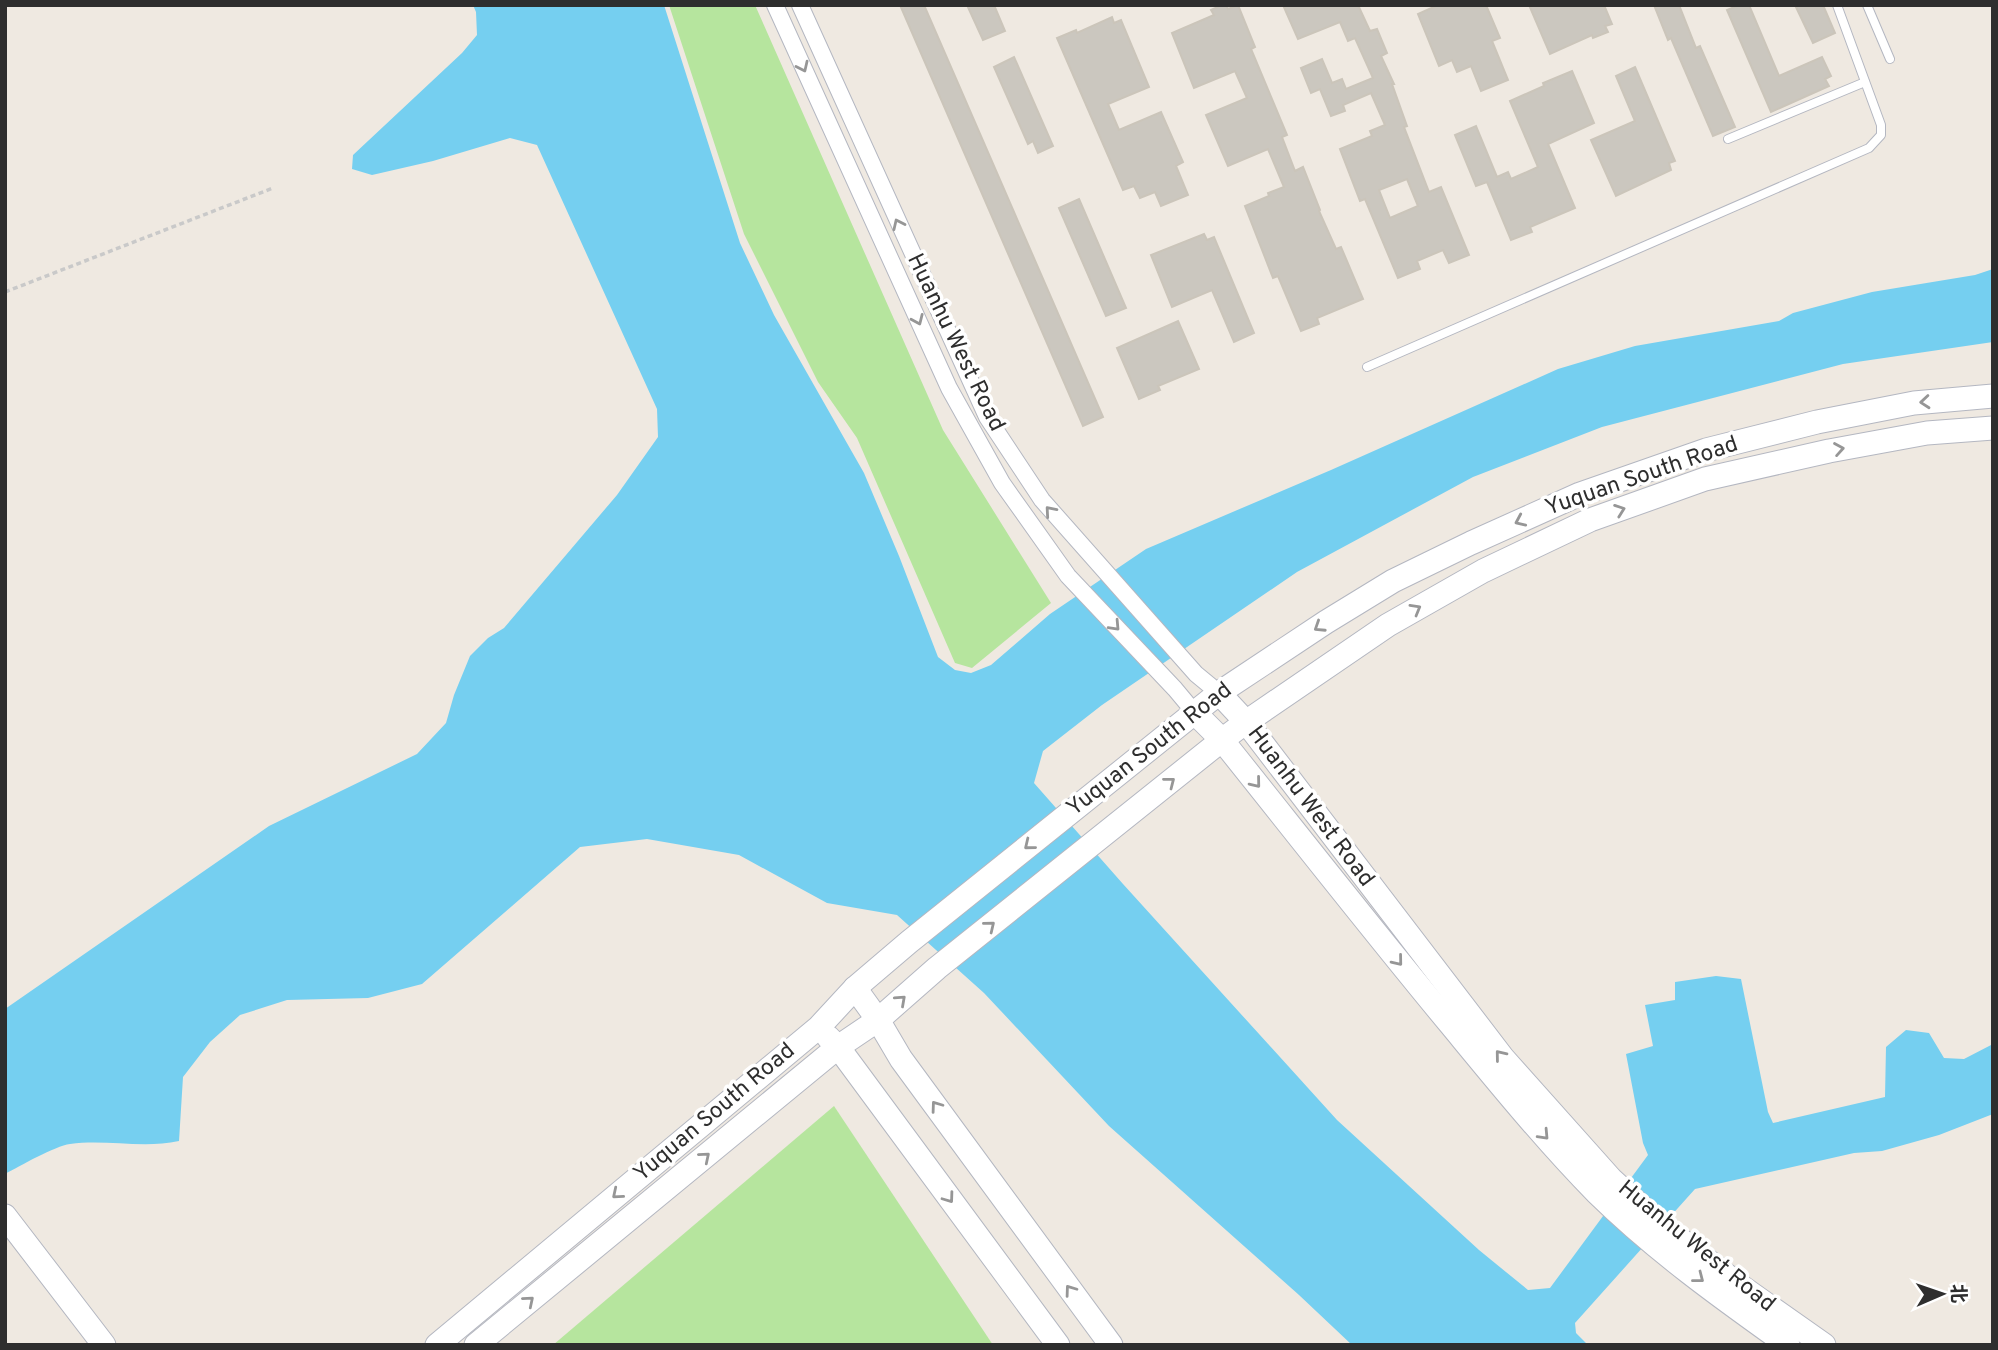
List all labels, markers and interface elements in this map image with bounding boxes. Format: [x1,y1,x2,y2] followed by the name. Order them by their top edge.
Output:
[795,60,809,72] one-way arrow
[893,219,907,231] one-way arrow
[899,249,1011,437] street label: Huanhu West Road
[910,313,924,325] one-way arrow
[1919,394,1930,409] one-way arrow
[1542,430,1742,524] street label: Yuquan South Road
[1833,442,1844,457] one-way arrow
[1613,504,1625,518] one-way arrow
[1046,506,1058,519] one-way arrow
[1515,513,1527,527] one-way arrow
[1408,604,1421,617] one-way arrow
[1107,618,1120,631] one-way arrow
[1314,619,1327,631] one-way arrow
[1062,676,1238,824] street label: Yuquan South Road
[1240,721,1380,893] street label: Huanhu West Road
[1248,775,1261,787] one-way arrow
[1162,778,1174,791] one-way arrow
[1025,837,1038,849] one-way arrow
[983,921,995,934] one-way arrow
[1390,952,1402,965] one-way arrow
[893,996,906,1008] one-way arrow
[628,1037,802,1189] street label: Yuquan South Road
[1496,1050,1509,1062] one-way arrow
[931,1101,944,1114] one-way arrow
[1536,1127,1548,1140] one-way arrow
[697,1152,709,1165] one-way arrow
[1611,1175,1781,1319] street label: Huanhu West Road
[613,1186,625,1199] one-way arrow
[941,1190,954,1203] one-way arrow
[1907,1259,1977,1329] north arrow
[1691,1270,1703,1283] one-way arrow
[1945,1284,1969,1303] text: 北
[1066,1285,1078,1298] one-way arrow
[522,1297,534,1310] one-way arrow

